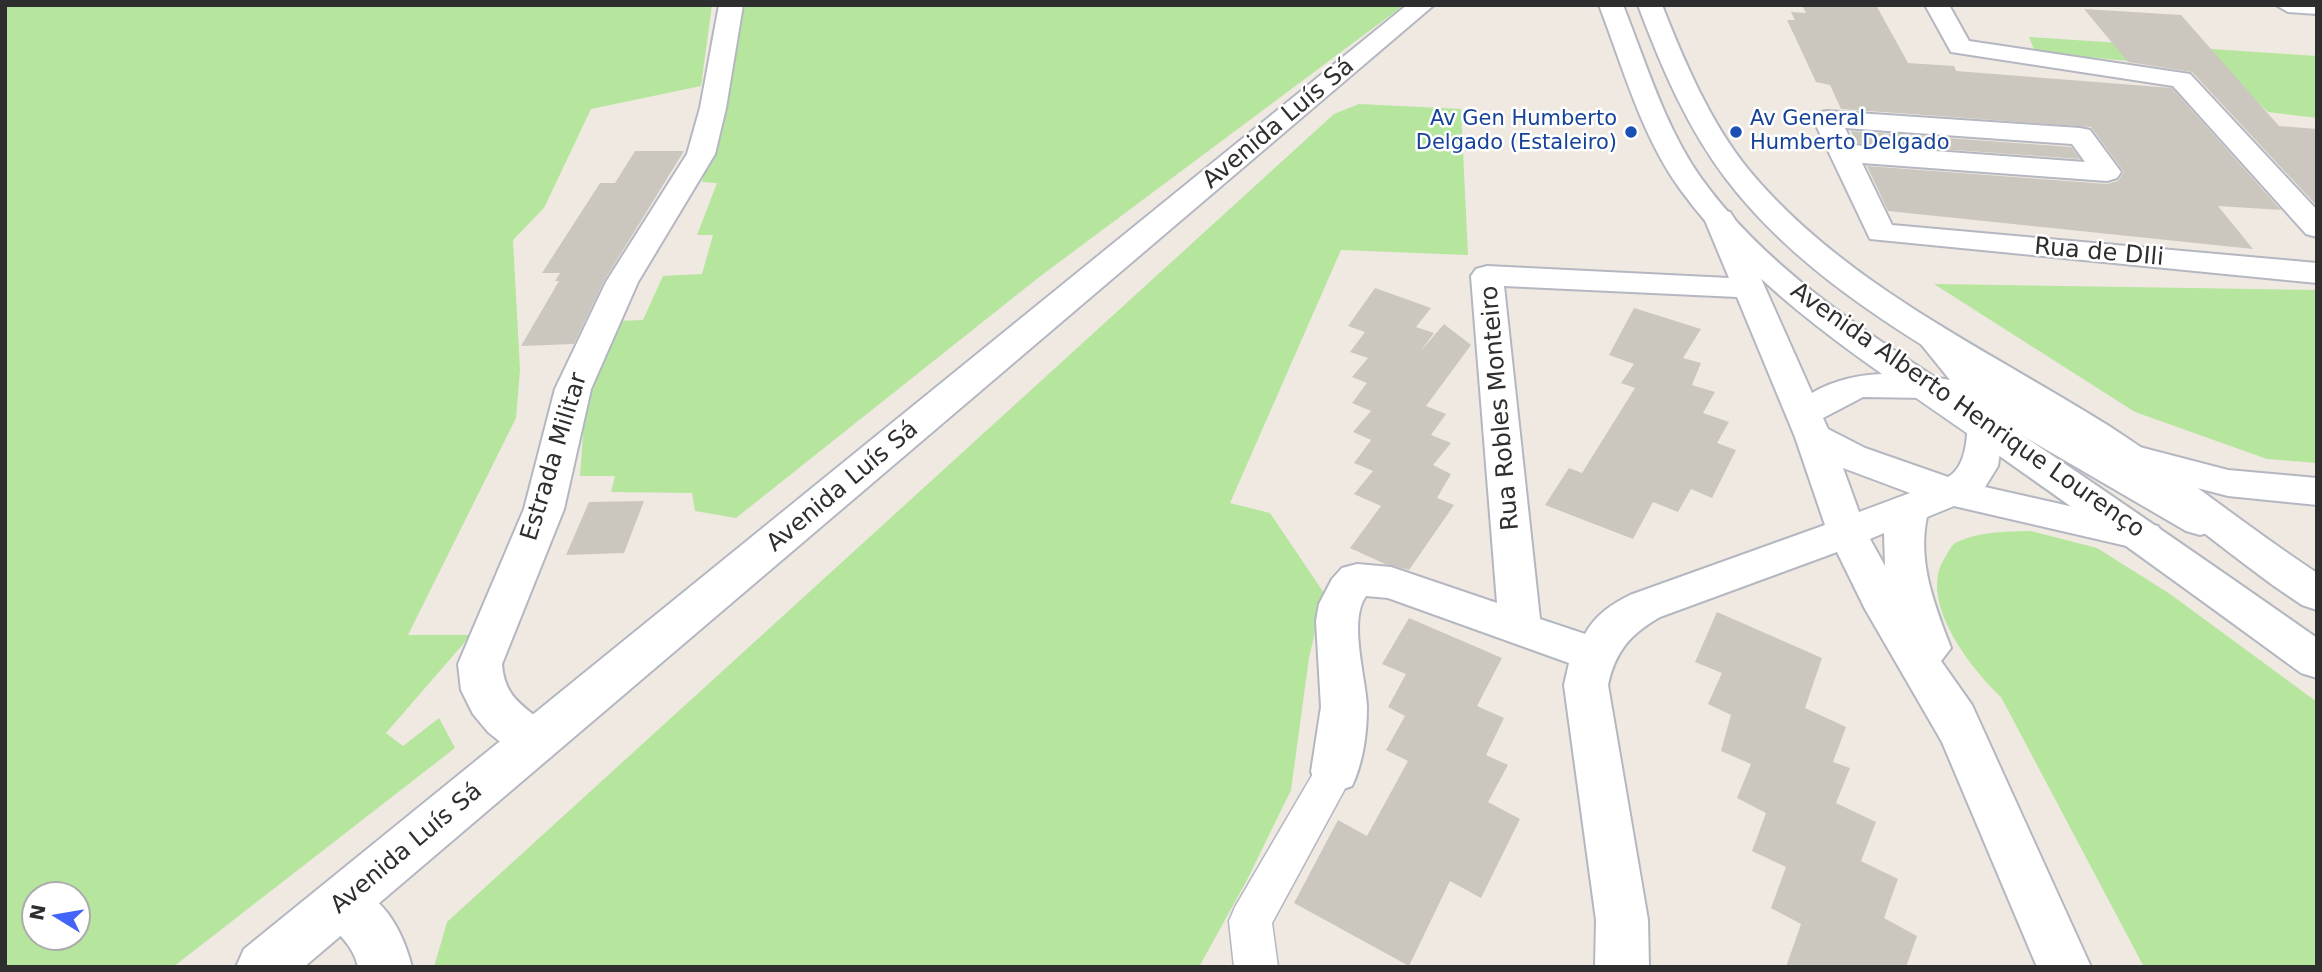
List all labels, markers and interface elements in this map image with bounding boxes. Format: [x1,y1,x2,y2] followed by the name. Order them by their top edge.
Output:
[1198,52,1360,196] street label: Avenida Luís Sá
[1416,107,1617,157] place label: Av Gen Humberto Delgado (Estaleiro)
[1750,107,1950,157] place label: Av General Humberto Delgado
[1623,124,1639,140] marker: Av Gen Humberto Delgado (Estaleiro)
[1728,124,1744,140] marker: Av General Humberto Delgado
[2033,233,2165,273] street label: Rua de DIli
[1784,277,2150,545] street label: Avenida Alberto Henrique Lourenço
[1476,284,1526,532] street label: Rua Robles Monteiro
[516,370,594,544] street label: Estrada Militar
[762,415,924,559] street label: Avenida Luís Sá
[326,777,488,921] street label: Avenida Luís Sá
[21,881,91,951] north arrow
[25,902,50,922] text: N

